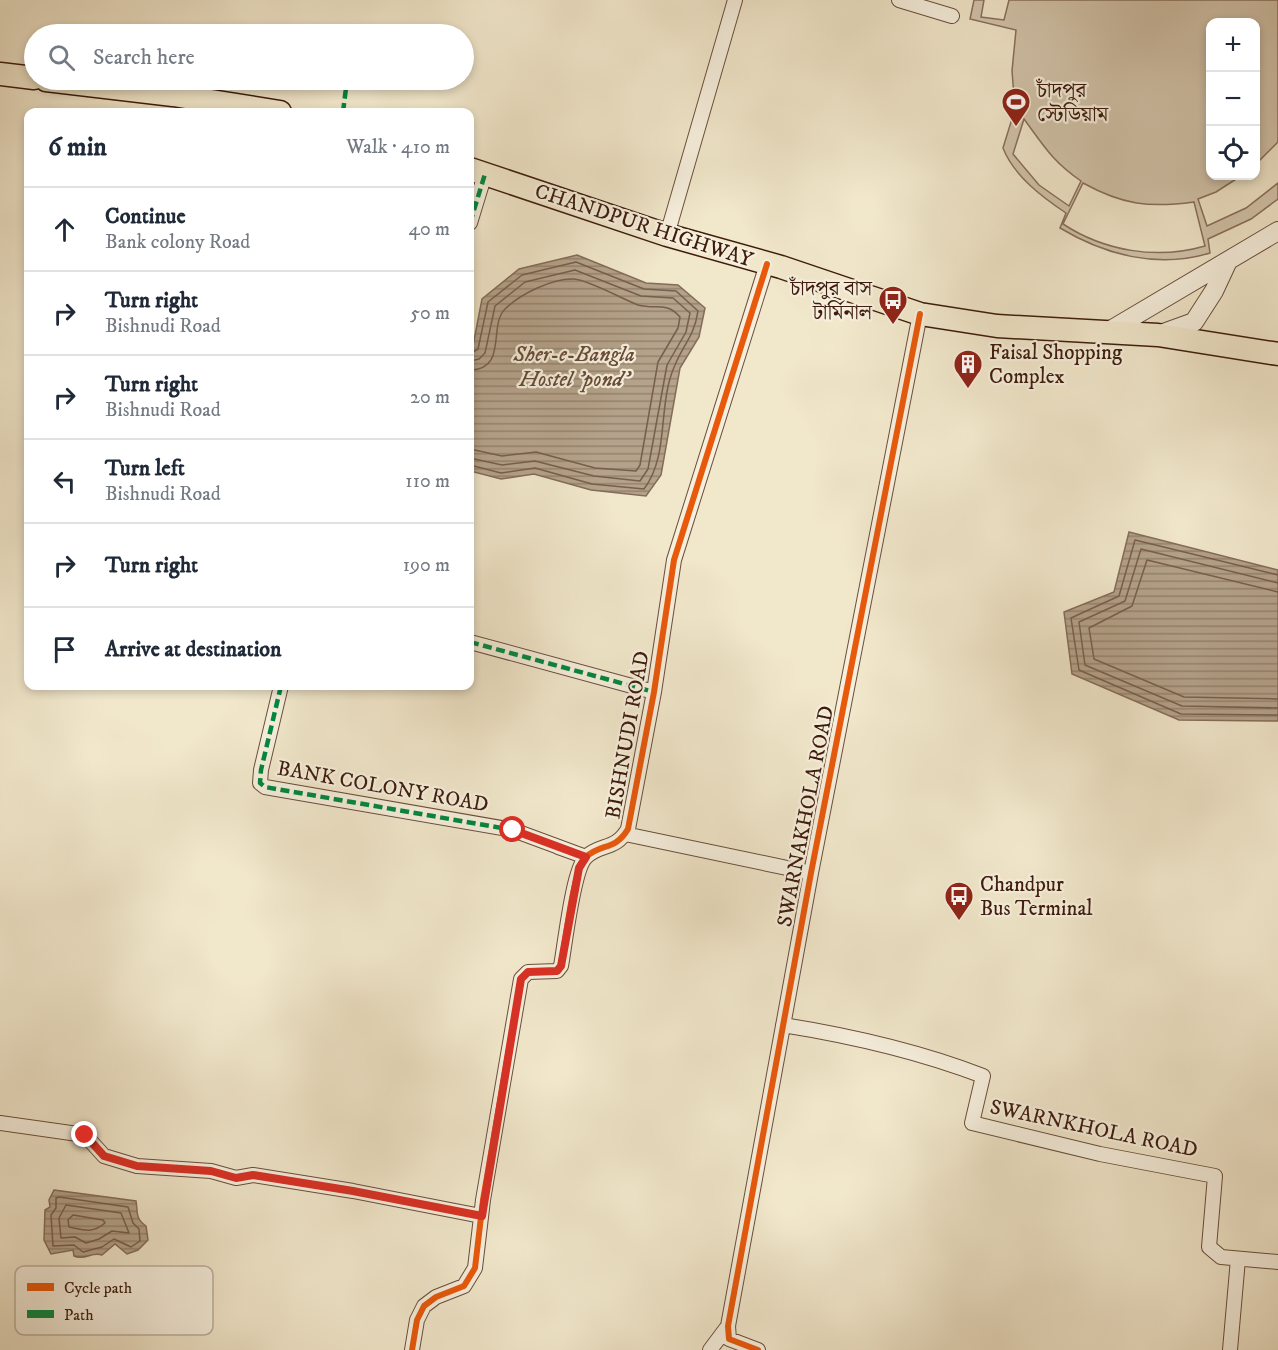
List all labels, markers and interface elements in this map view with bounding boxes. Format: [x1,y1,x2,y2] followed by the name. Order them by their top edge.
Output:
[1206,18,1260,180] map controls
[1206,18,1260,72] button: +
[24,24,474,90] search box
[45,41,78,74] icon: search
[93,44,195,71] text: Search here
[1206,72,1260,126] button: −
[1036,78,1110,128] place label: চাঁদপুর স্টেডিয়াম
[1000,86,1032,128] sports icon: চাঁদপুর স্টেডিয়াম
[1206,126,1260,180] button: locate
[48,131,107,164] text: 6 min
[346,135,450,160] text: Walk · 410 m
[531,178,757,274] street label: CHANDPUR HIGHWAY
[105,203,186,230] text: Continue
[48,213,81,246] icon: ahead
[408,217,450,242] text: 40 m
[105,230,250,255] text: Bank colony Road
[789,276,873,326] place label: চাঁদপুর বাস টার্মিনাল
[877,284,909,326] bus stop icon: চাঁদপুর বাস টার্মিনাল
[105,287,198,314] text: Turn right
[48,297,81,330] icon: right
[410,301,450,326] text: 50 m
[105,314,221,339] text: Bishnudi Road
[989,340,1123,390] place label: Faisal Shopping Complex
[512,341,635,393] water label: Sher-e-Bangla Hostel 'pond'
[952,348,984,390] building icon: Faisal Shopping Complex
[105,371,198,398] text: Turn right
[48,381,81,414] icon: right
[410,385,450,410] text: 20 m
[105,398,221,423] text: Bishnudi Road
[105,455,185,482] text: Turn left
[48,465,81,498] icon: left
[405,469,450,494] text: 110 m
[105,482,221,507] text: Bishnudi Road
[48,549,81,582] icon: right
[105,552,198,579] text: Turn right
[403,553,450,578] text: 190 m
[48,633,81,666] icon: arrive
[105,636,282,663] text: Arrive at destination
[600,649,656,821] street label: BISHNUDI ROAD
[772,703,840,929] street label: SWARNAKHOLA ROAD
[275,756,491,818] street label: BANK COLONY ROAD
[499,816,525,842] route start
[980,872,1093,922] place label: Chandpur Bus Terminal
[943,880,975,922] bus stop icon: Chandpur Bus Terminal
[987,1094,1200,1164] street label: SWARNKHOLA ROAD
[71,1121,97,1147] route end
[15,1266,213,1335] legend
[64,1278,133,1298] text: Cycle path
[64,1305,94,1325] text: Path

